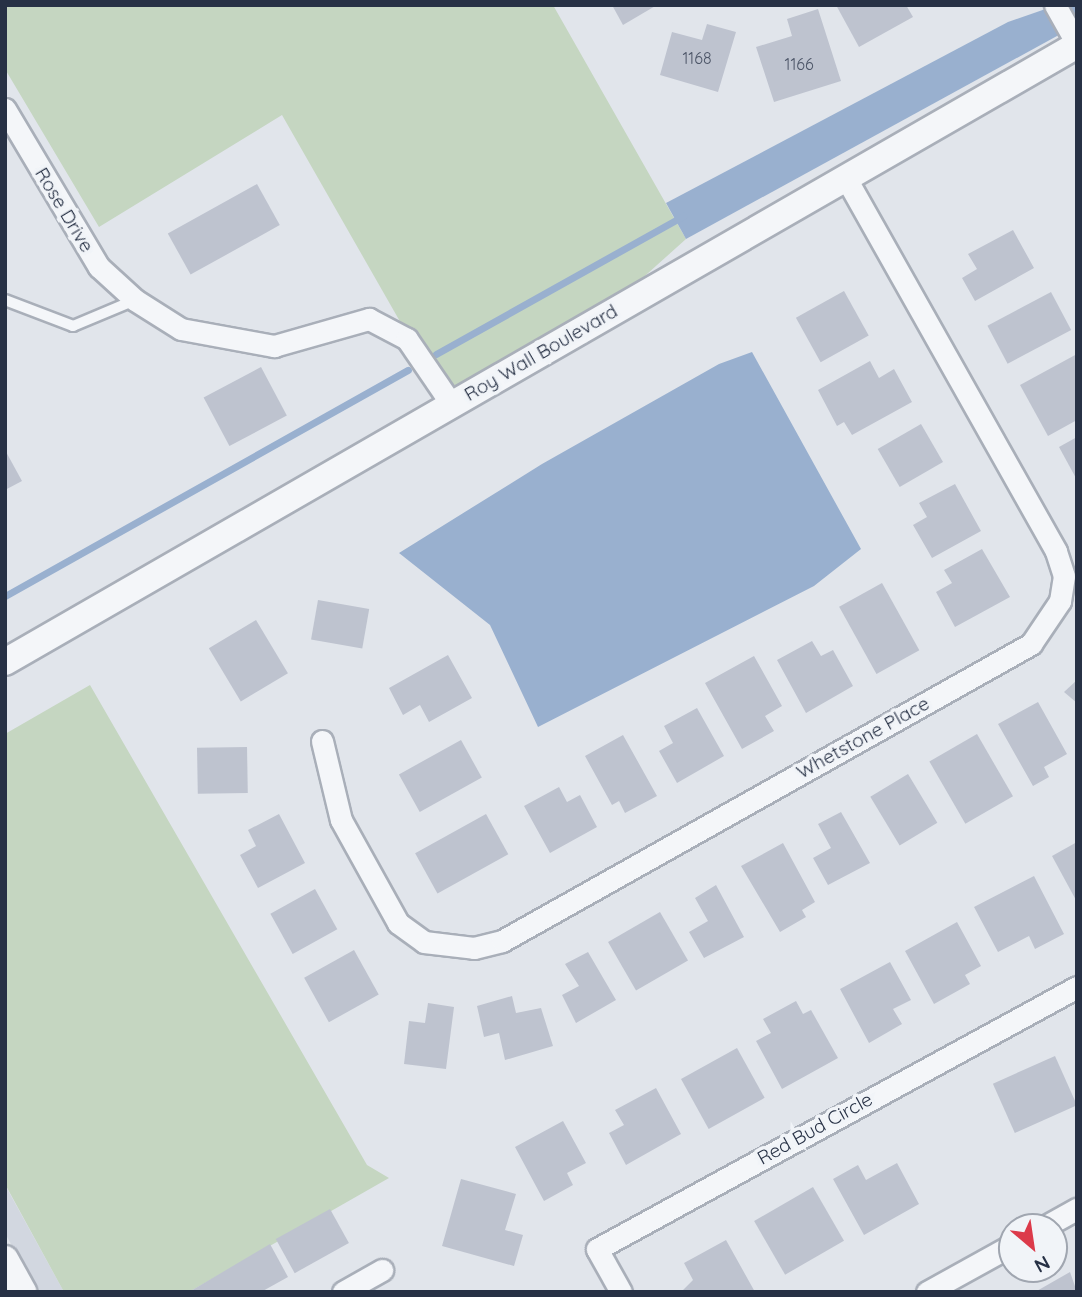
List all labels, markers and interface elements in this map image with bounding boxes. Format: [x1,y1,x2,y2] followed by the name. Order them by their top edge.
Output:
[682,48,712,68] house number: 1168
[784,54,814,74] house number: 1166
[30,164,98,256] street label: Rose Drive
[460,300,622,406] street label: Roy Wall Boulevard
[793,692,933,784] street label: Whetstone Place
[753,1088,877,1170] street label: Red Bud Circle
[998,1213,1068,1283] north arrow
[1030,1251,1054,1278] text: N

